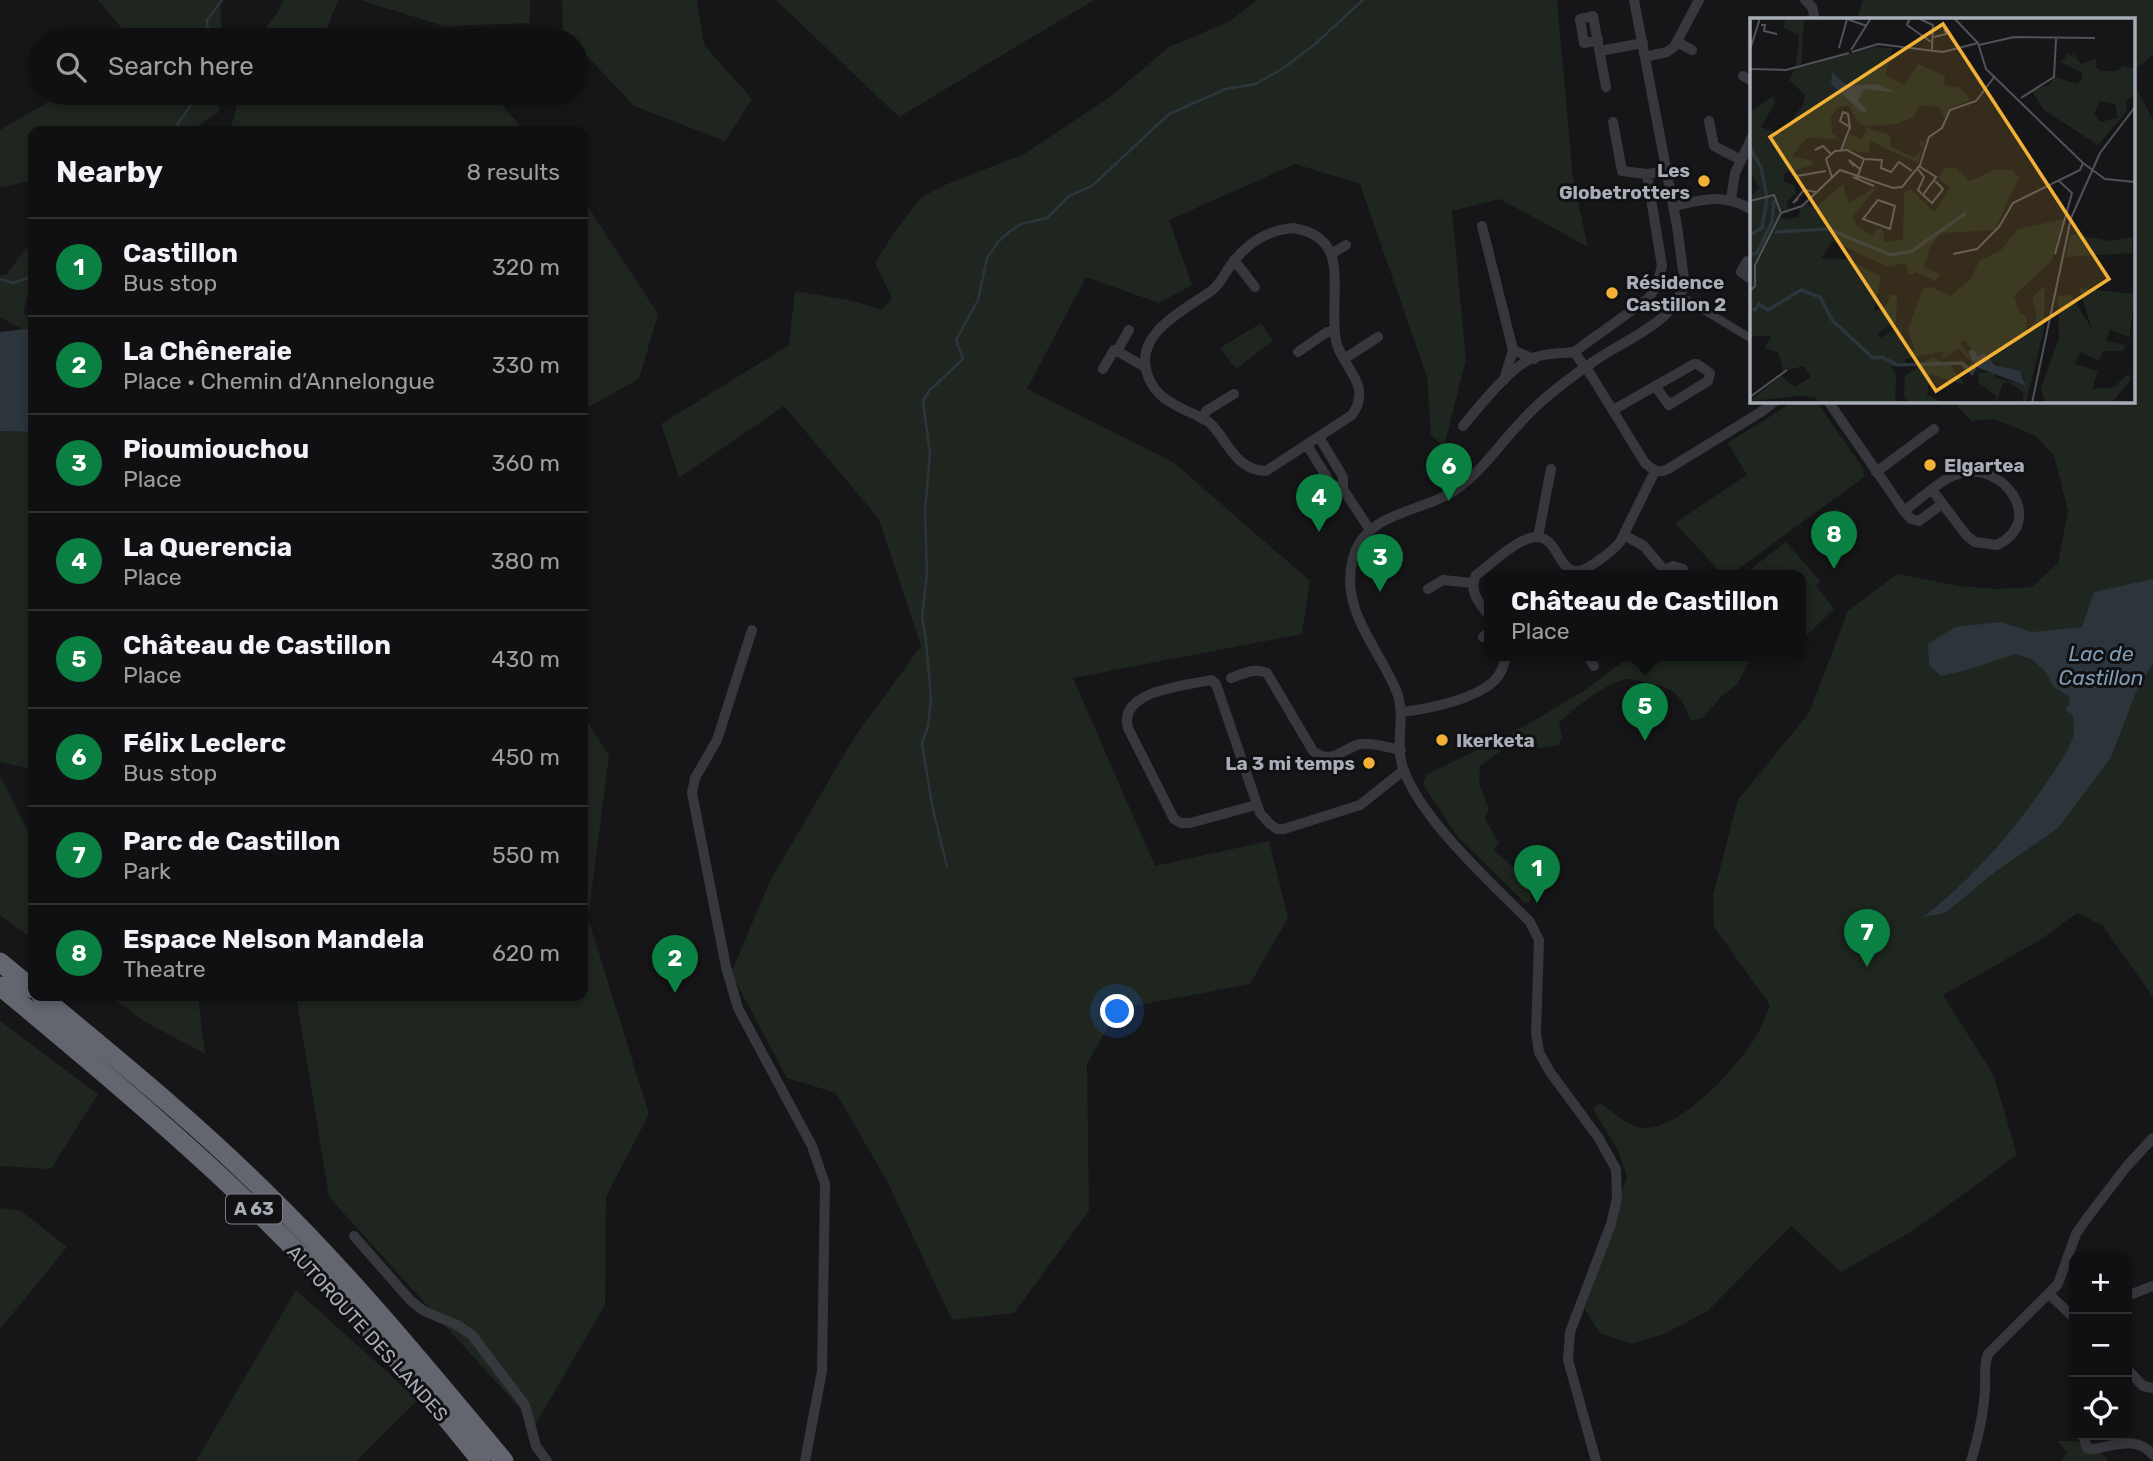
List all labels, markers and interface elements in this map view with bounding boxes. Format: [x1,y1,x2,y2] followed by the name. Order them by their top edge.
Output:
[1750,18,2136,402] inset map
[28,28,588,105] search box
[52,48,90,86] icon: search
[108,51,254,82] text: Search here
[56,154,163,190] text: Nearby
[466,158,560,186] text: 8 results
[1559,159,1690,204] place label: Les Globetrotters
[1696,173,1712,189] marker: Les Globetrotters
[123,238,238,269] text: Castillon
[73,253,85,281] text: 1
[492,253,560,281] text: 320 m
[123,269,217,297] text: Bus stop
[1626,271,1726,316] place label: Résidence Castillon 2
[1604,285,1620,301] marker: Résidence Castillon 2
[123,336,292,367] text: La Chêneraie
[72,351,86,379] text: 2
[492,351,560,379] text: 330 m
[123,367,435,395] text: Place · Chemin d’Annelongue
[123,434,309,465] text: Pioumiouchou
[1426,443,1472,501] pin: 6
[71,449,87,477] text: 3
[492,449,560,477] text: 360 m
[1944,454,2025,477] place label: Elgartea
[1922,457,1938,473] marker: Elgartea
[123,465,182,493] text: Place
[1296,474,1342,532] pin: 4
[1811,511,1857,569] pin: 8
[123,532,292,563] text: La Querencia
[1357,534,1403,592] pin: 3
[71,547,87,575] text: 4
[491,547,560,575] text: 380 m
[123,563,182,591] text: Place
[1484,570,1806,661] popup
[1511,586,1779,617] text: Château de Castillon
[1511,617,1570,645] text: Place
[123,630,391,661] text: Château de Castillon
[2058,641,2144,690] water label: Lac de Castillon
[72,645,86,673] text: 5
[491,645,560,673] text: 430 m
[123,661,182,689] text: Place
[1622,683,1668,741] pin: 5
[123,728,286,759] text: Félix Leclerc
[1456,729,1535,752] place label: Ikerketa
[1434,732,1450,748] marker: Ikerketa
[72,743,86,771] text: 6
[491,743,560,771] text: 450 m
[1225,752,1355,775] place label: La 3 mi temps
[1361,755,1377,771] marker: La 3 mi temps
[123,759,217,787] text: Bus stop
[123,826,341,857] text: Parc de Castillon
[72,841,86,869] text: 7
[492,841,560,869] text: 550 m
[1514,845,1560,903] pin: 1
[123,857,171,885] text: Park
[1844,909,1890,967] pin: 7
[123,924,424,955] text: Espace Nelson Mandela
[652,935,698,993] pin: 2
[71,939,87,967] text: 8
[492,939,560,967] text: 620 m
[123,955,206,983] text: Theatre
[1100,994,1134,1028] your location
[226,1194,282,1224] road number: A 63
[282,1240,453,1426] street label: AUTOROUTE DES LANDES
[2069,1251,2132,1440] map controls
[2069,1251,2132,1314] button: +
[2069,1314,2132,1377] button: −
[2069,1377,2132,1440] button: locate

